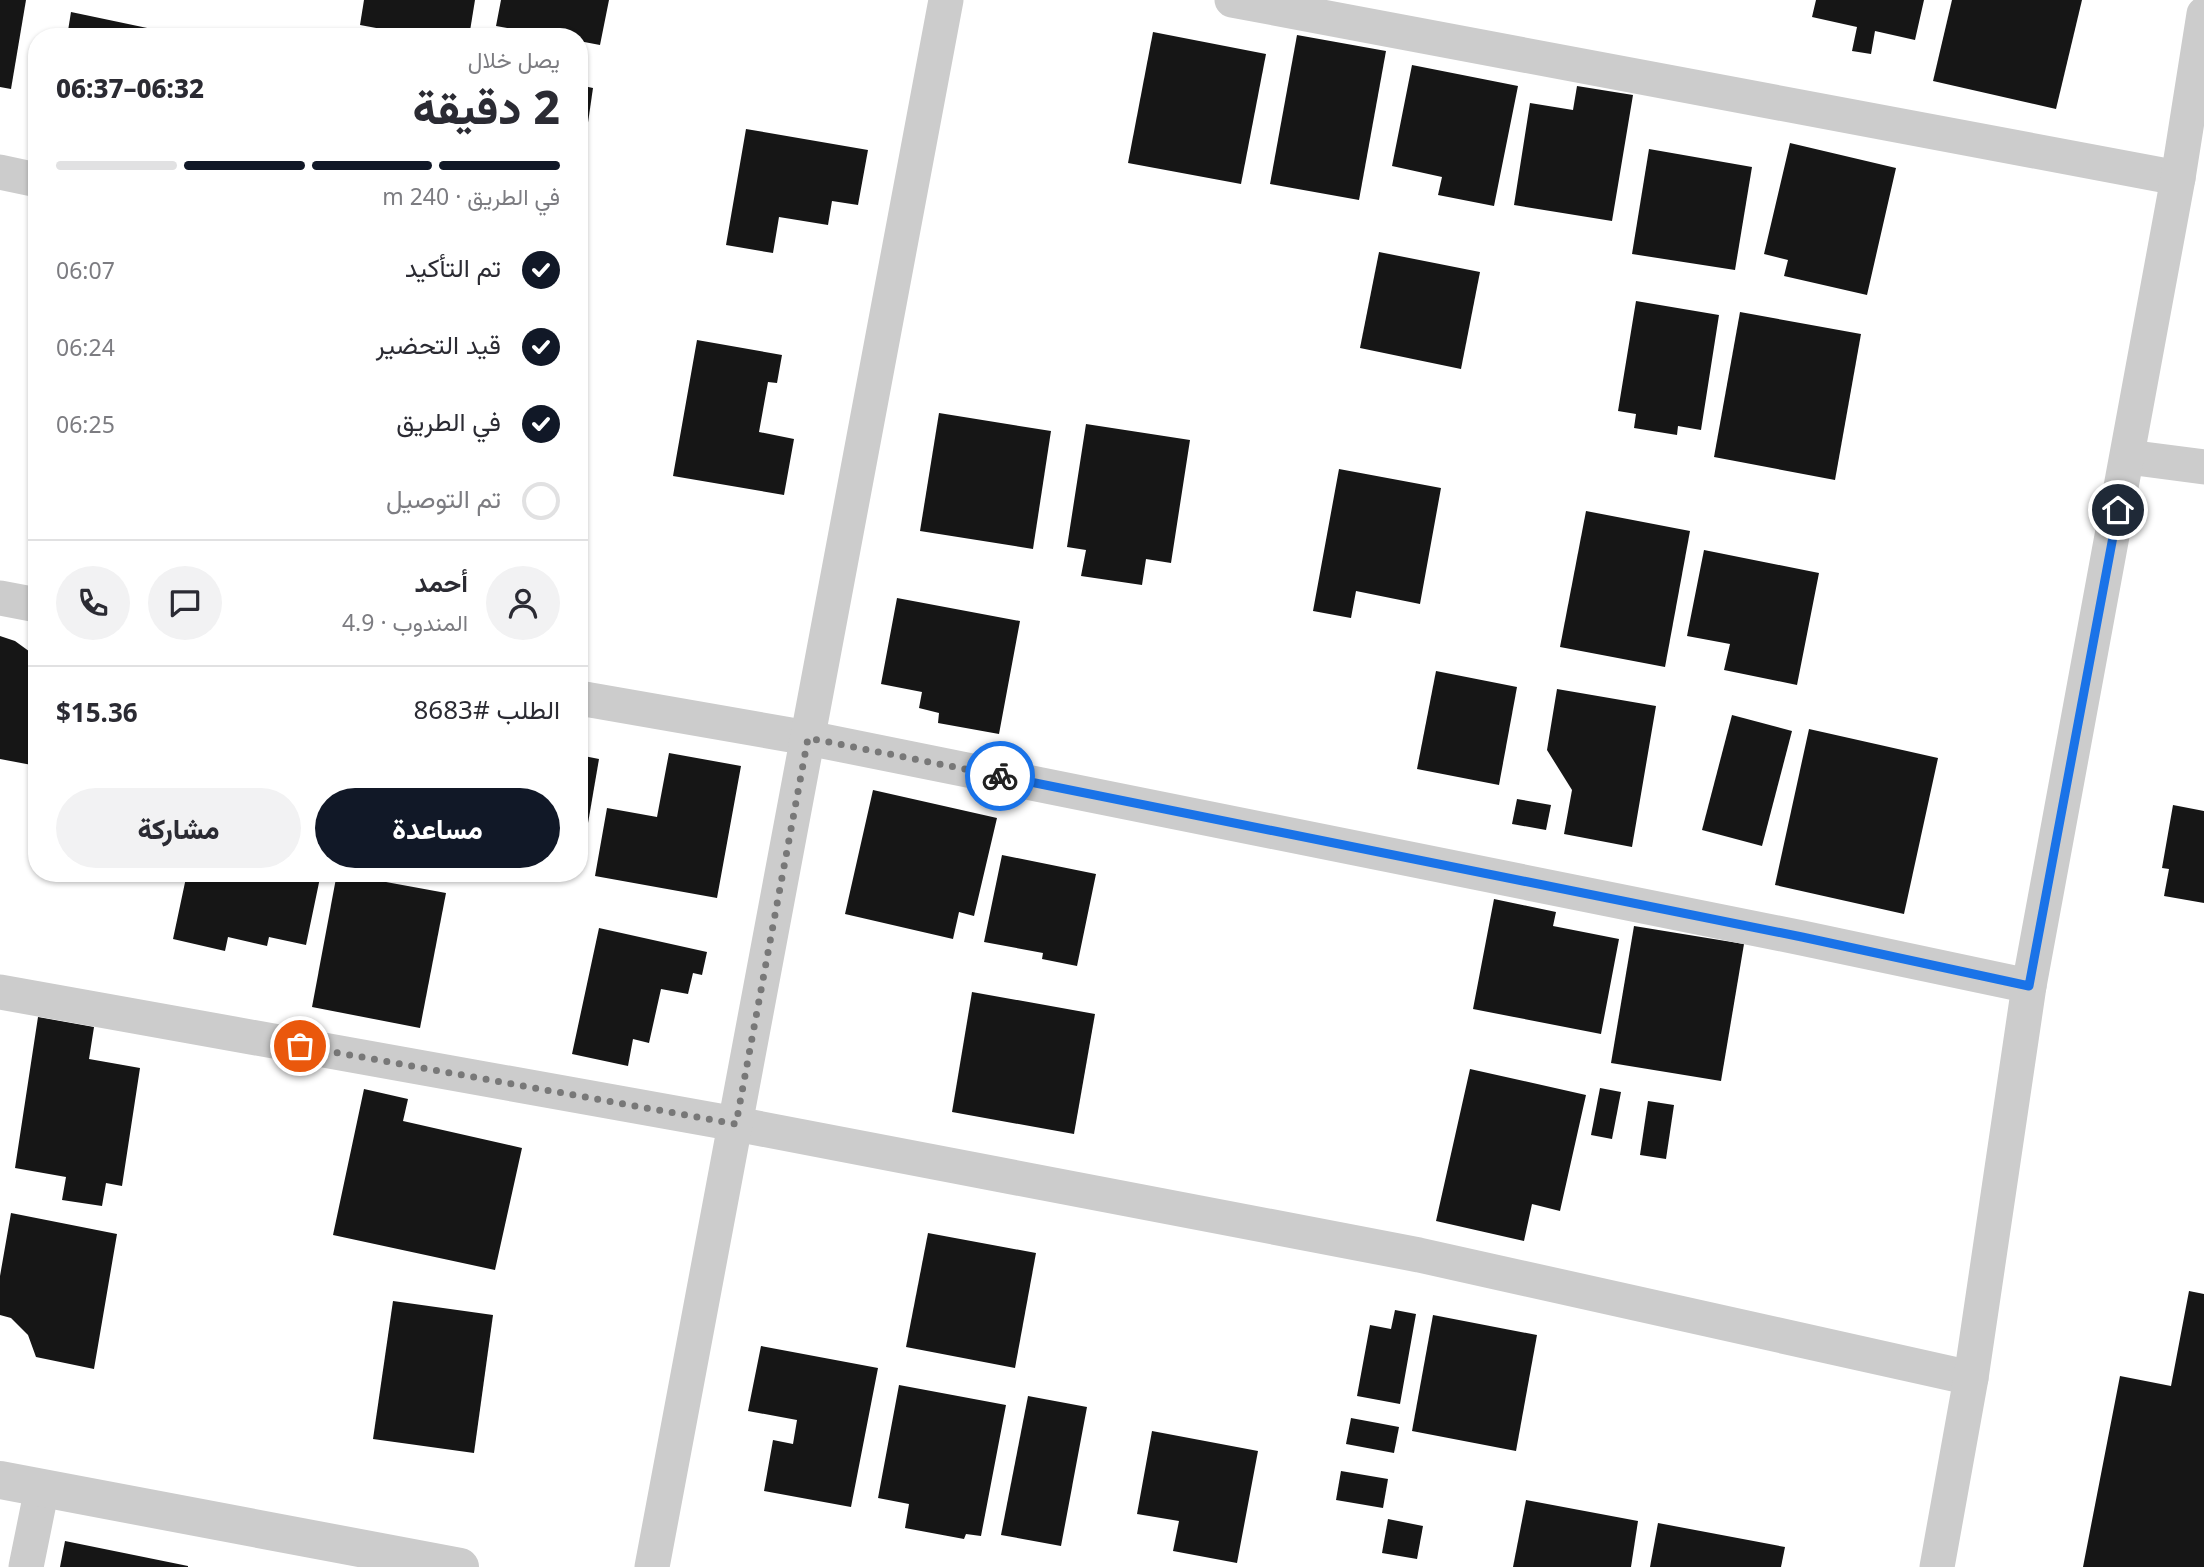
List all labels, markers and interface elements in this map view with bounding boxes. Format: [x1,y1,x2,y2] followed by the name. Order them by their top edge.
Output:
[468,43,560,75] text: يصل خلال
[56,70,204,106] text: 06:32–06:37
[413,75,560,137] text: 2 دقيقة
[382,180,560,212] text: في الطريق · 240 m
[405,249,501,285] text: تم التأكيد
[522,251,560,289] icon: check
[56,254,115,286] text: 06:07
[376,326,501,362] text: قيد التحضير
[522,328,560,366] icon: check
[56,331,115,363] text: 06:24
[396,403,501,439] text: في الطريق
[522,405,560,443] icon: check
[56,408,115,440] text: 06:25
[386,480,501,516] text: تم التوصيل
[2088,480,2148,540] pin
[2099,491,2137,529] icon: home
[415,564,468,600] text: أحمد
[56,566,130,640] button: phone
[148,566,222,640] button: chat
[486,566,560,640] button: person
[342,606,468,638] text: المندوب · 4.9
[413,691,560,727] text: الطلب #8683
[56,694,138,730] text: $15.36
[965,741,1035,811] courier
[981,757,1019,795] icon: bike
[56,788,301,868] button: مشاركة
[315,788,560,868] button: مساعدة
[270,1016,330,1076] pin
[281,1027,319,1065] icon: bag

